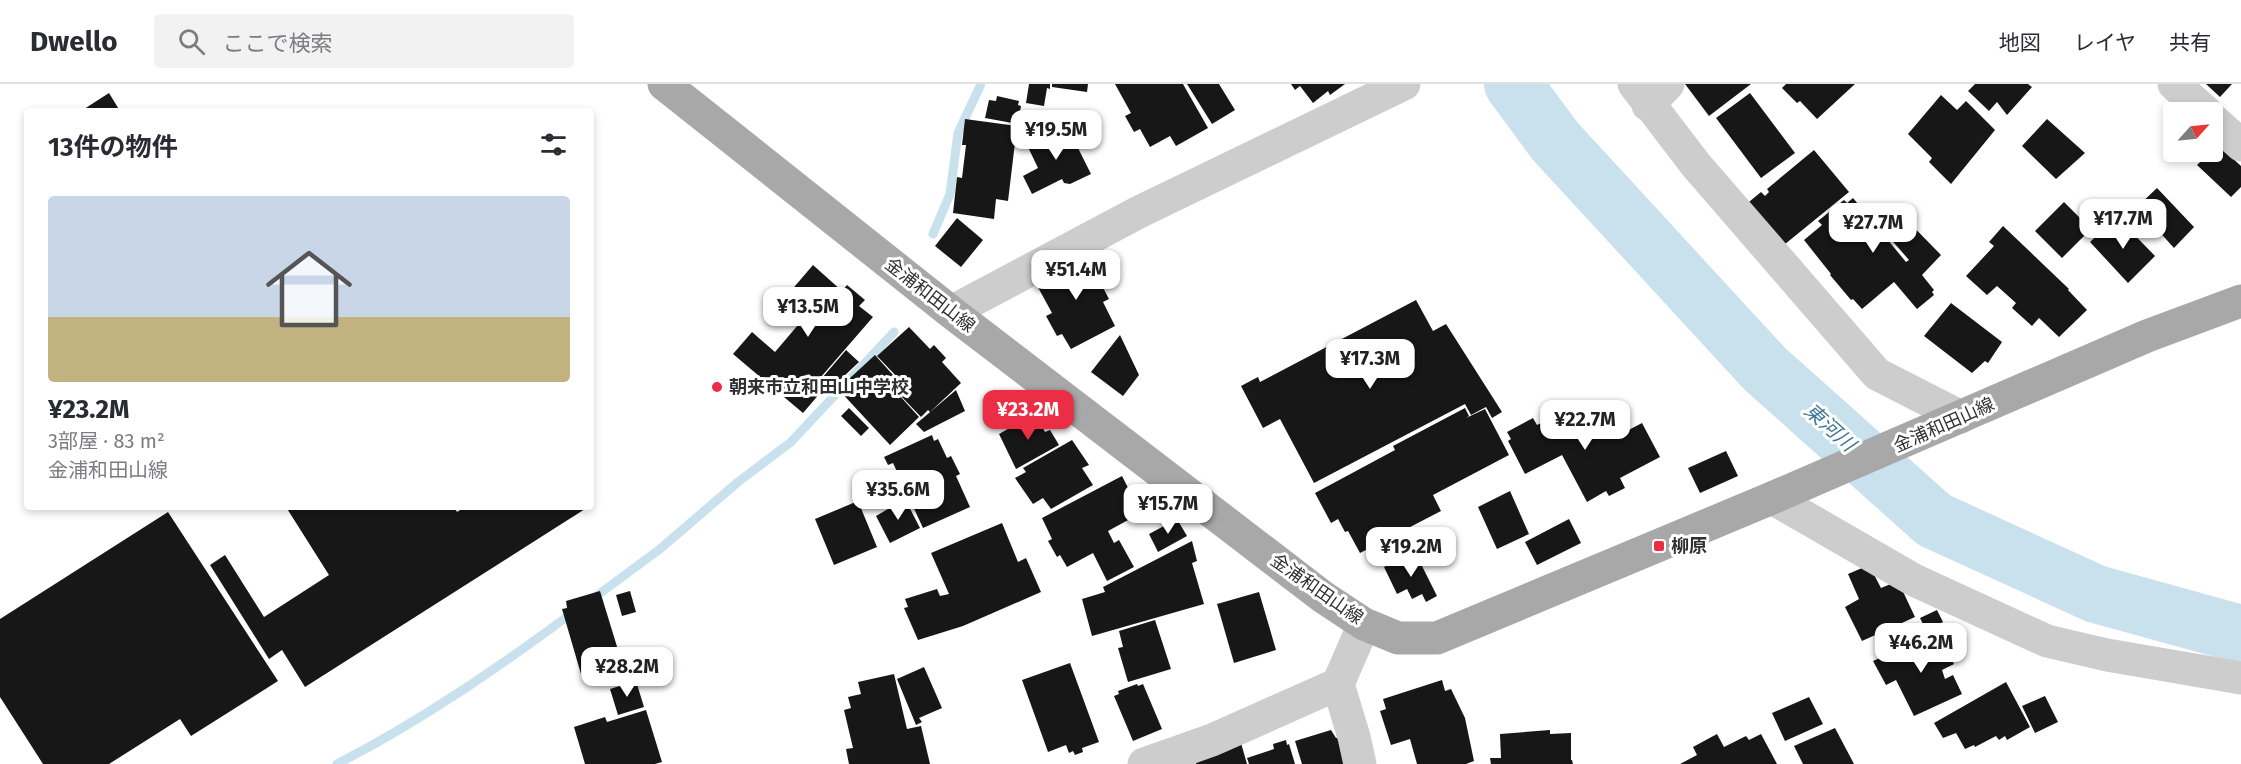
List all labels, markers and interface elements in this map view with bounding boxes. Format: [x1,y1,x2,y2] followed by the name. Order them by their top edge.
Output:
[154,14,574,68] search box
[30,25,118,58] text: Dwello
[175,25,208,58] icon: search
[223,30,333,57] text: ここで検索
[1999,30,2041,56] text: 地図
[2074,30,2136,56] text: レイヤ
[2169,30,2211,56] text: 共有
[2163,102,2223,162] north arrow
[2163,102,2223,162] map controls
[1007,110,1105,161] pin: ¥19.5M
[1025,117,1087,141] text: ¥19.5M
[537,128,570,161] icon: filters
[48,132,178,163] text: 13件の物件
[2074,199,2172,250] pin: ¥17.7M
[1824,203,1922,254] pin: ¥27.7M
[2093,206,2153,230] text: ¥17.7M
[1843,210,1903,234] text: ¥27.7M
[255,235,363,343] icon: home
[1027,250,1125,301] pin: ¥51.4M
[881,253,979,337] street label: 金浦和田山線
[1045,257,1107,281] text: ¥51.4M
[759,287,857,338] pin: ¥13.5M
[777,294,839,318] text: ¥13.5M
[1321,339,1419,390] pin: ¥17.3M
[1340,346,1400,370] text: ¥17.3M
[729,376,909,398] place label: 朝来市立和田山中学校
[710,380,724,394] marker: 朝来市立和田山中学校
[979,390,1077,441] pin: ¥23.2M
[1890,393,1998,457] street label: 金浦和田山線
[48,394,129,425] text: ¥23.2M
[997,397,1059,421] text: ¥23.2M
[1800,398,1862,457] water label: 東河川
[1536,400,1634,451] pin: ¥22.7M
[1554,407,1616,431] text: ¥22.7M
[48,429,165,453] text: 3部屋 · 83 m²
[48,458,168,482] text: 金浦和田山線
[849,470,947,521] pin: ¥35.6M
[866,477,930,501] text: ¥35.6M
[1119,484,1217,535] pin: ¥15.7M
[1138,491,1198,515] text: ¥15.7M
[1362,527,1460,578] pin: ¥19.2M
[1380,534,1442,558] text: ¥19.2M
[1671,535,1707,557] place label: 柳原
[1652,539,1666,553] marker: 柳原
[1266,549,1368,629] street label: 金浦和田山線
[1872,623,1970,674] pin: ¥46.2M
[1889,630,1953,654] text: ¥46.2M
[578,647,676,698] pin: ¥28.2M
[595,654,659,678] text: ¥28.2M

